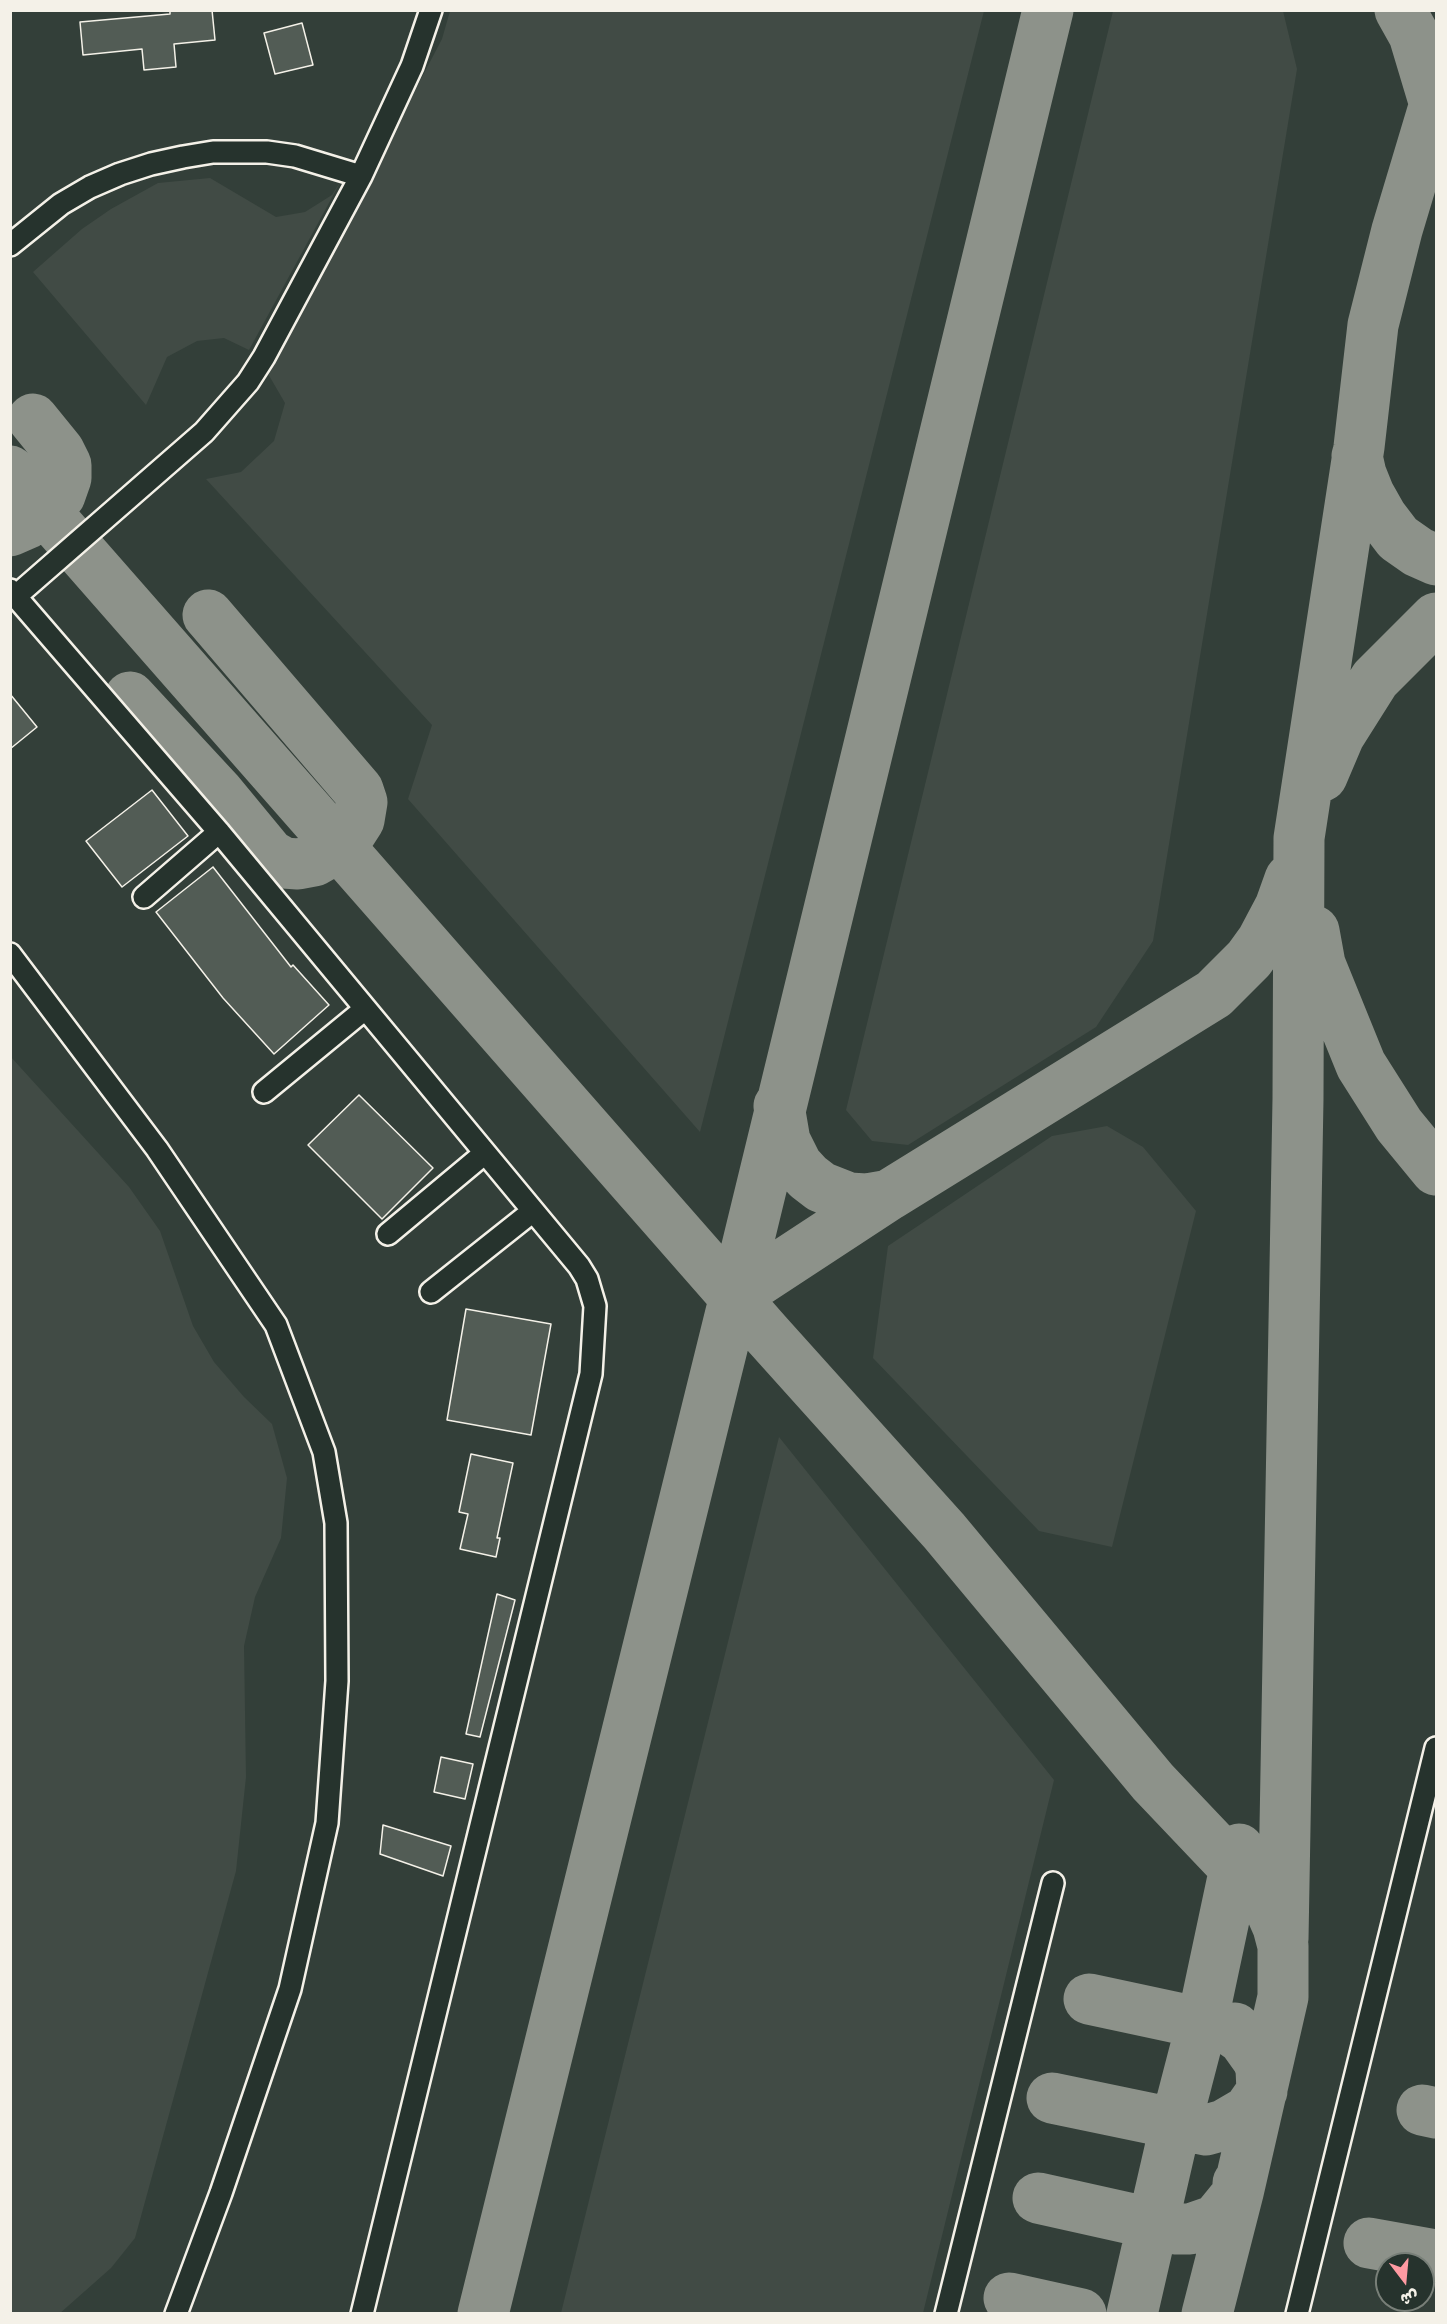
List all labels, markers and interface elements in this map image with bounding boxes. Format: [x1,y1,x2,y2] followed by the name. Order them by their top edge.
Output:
[1375,2252,1435,2312] north arrow
[1398,2285,1421,2310] text: ش

